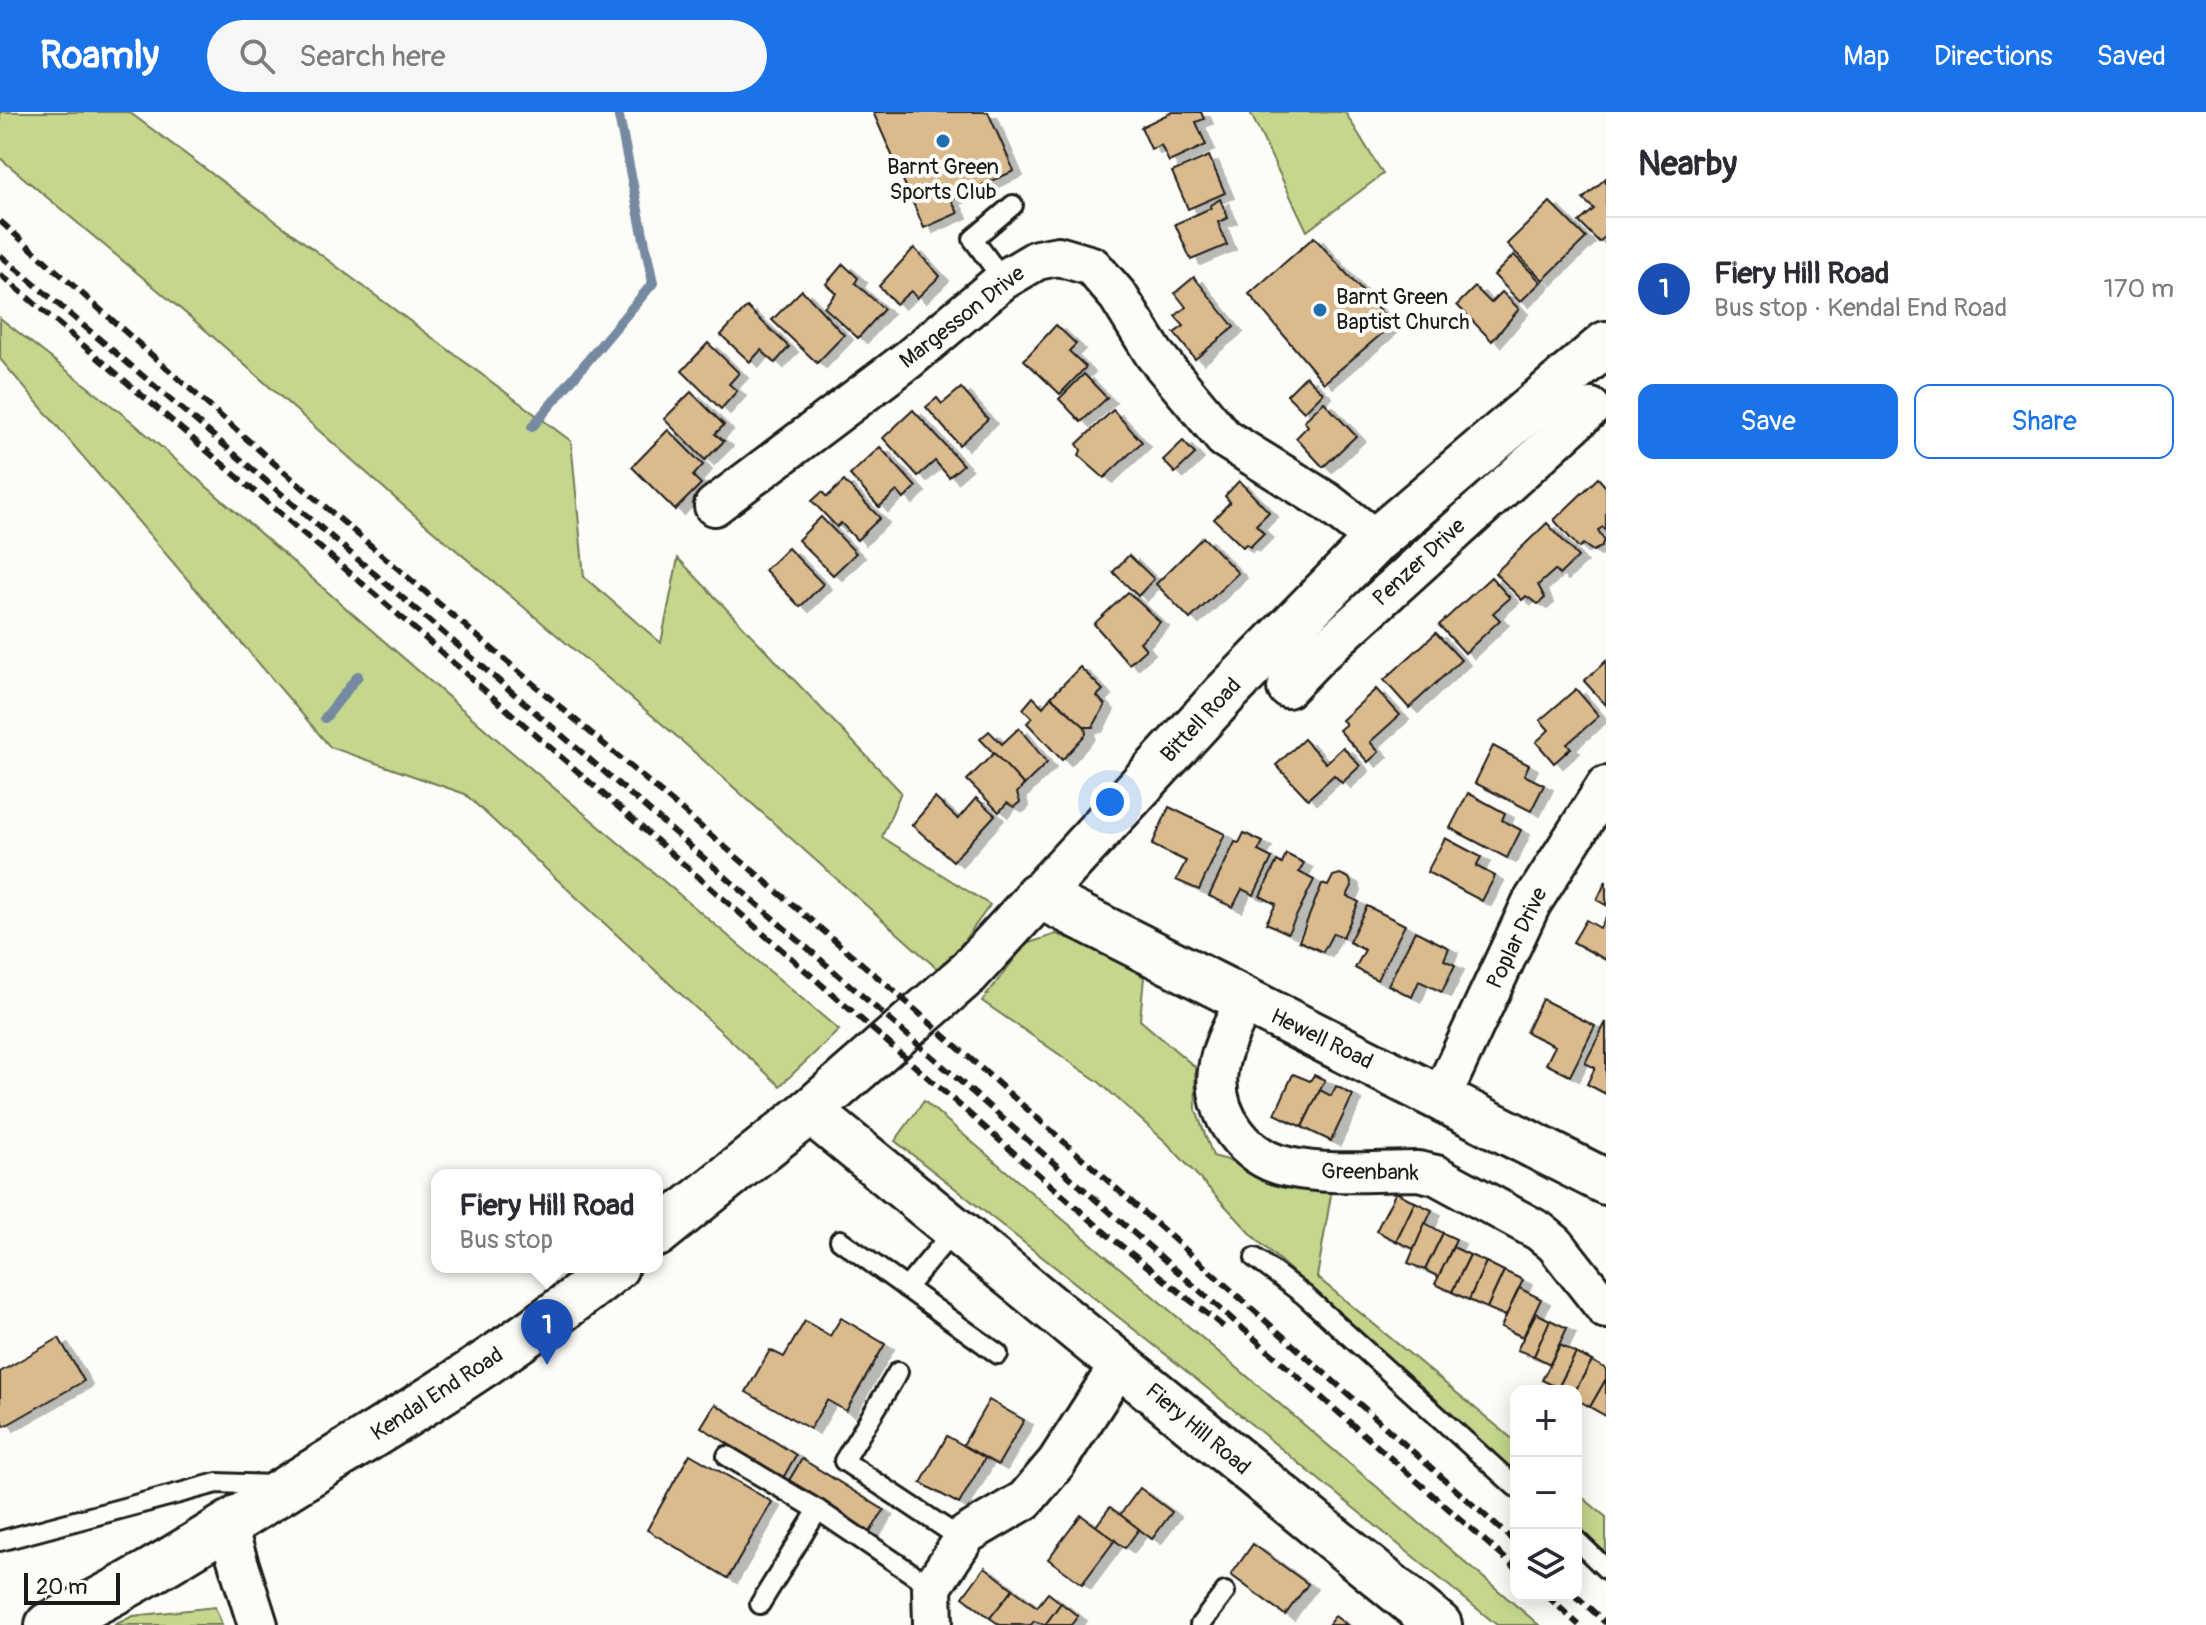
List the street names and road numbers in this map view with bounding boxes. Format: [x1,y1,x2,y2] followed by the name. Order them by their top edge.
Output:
[894,259,1030,375] street label: Margesson Drive
[1367,512,1471,612] street label: Penzer Drive
[1155,672,1247,768] street label: Bittell Road
[1480,882,1554,993] street label: Poplar Drive
[1266,1002,1378,1076] street label: Hewell Road
[1321,1157,1419,1187] street label: Greenbank
[366,1341,508,1447] street label: Kendal End Road
[1140,1377,1256,1481] street label: Fiery Hill Road

